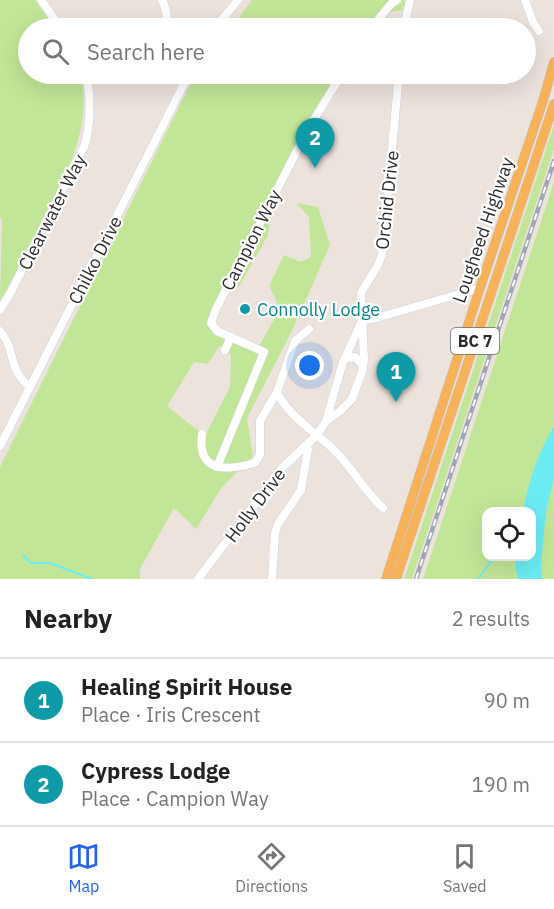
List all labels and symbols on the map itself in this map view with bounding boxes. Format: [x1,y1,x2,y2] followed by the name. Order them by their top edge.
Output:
[296,118,334,168] pin: 2
[370,149,404,251] street label: Orchid Drive
[13,150,91,274] street label: Clearwater Way
[447,154,519,306] street label: Lougheed Highway
[216,186,286,294] street label: Campion Way
[63,212,127,308] street label: Chilko Drive
[257,298,380,321] place label: Connolly Lodge
[238,302,252,316] marker: Connolly Lodge
[451,328,499,354] road number: BC 7
[295,351,324,380] your location
[376,352,416,402] pin: 1
[220,463,291,547] street label: Holly Drive

